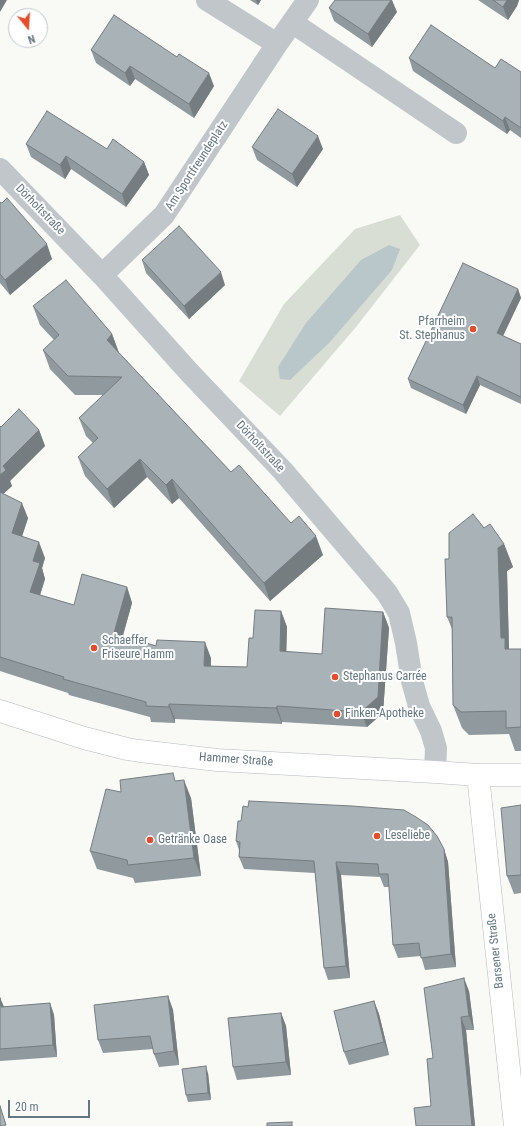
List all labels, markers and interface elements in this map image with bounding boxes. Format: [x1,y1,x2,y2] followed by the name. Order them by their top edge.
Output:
[8,8,48,48] north arrow
[26,32,37,46] text: N
[163,119,231,213] street label: Am Sportfreundeplatz
[12,182,68,238] street label: Dörholtstraße
[399,315,465,343] place label: Pfarrheim St. Stephanus
[468,324,478,334] marker: Pfarrheim St. Stephanus
[233,418,287,476] street label: Dörholtstraße
[102,634,174,662] place label: Schaeffer Friseure Hamm
[89,643,99,653] marker: Schaeffer Friseure Hamm
[343,670,427,684] place label: Stephanus Carrée
[330,672,340,682] marker: Stephanus Carrée
[345,707,424,721] place label: Finken-Apotheke
[332,709,342,719] marker: Finken-Apotheke
[199,750,273,770] street label: Hammer Straße
[385,829,430,843] place label: Leseliebe
[372,831,382,841] marker: Leseliebe
[158,833,227,847] place label: Getränke Oase
[145,835,155,845] marker: Getränke Oase
[485,913,507,989] street label: Barsener Straße
[10,1092,92,1118] scale bar
[15,1100,39,1114] text: 20 m

